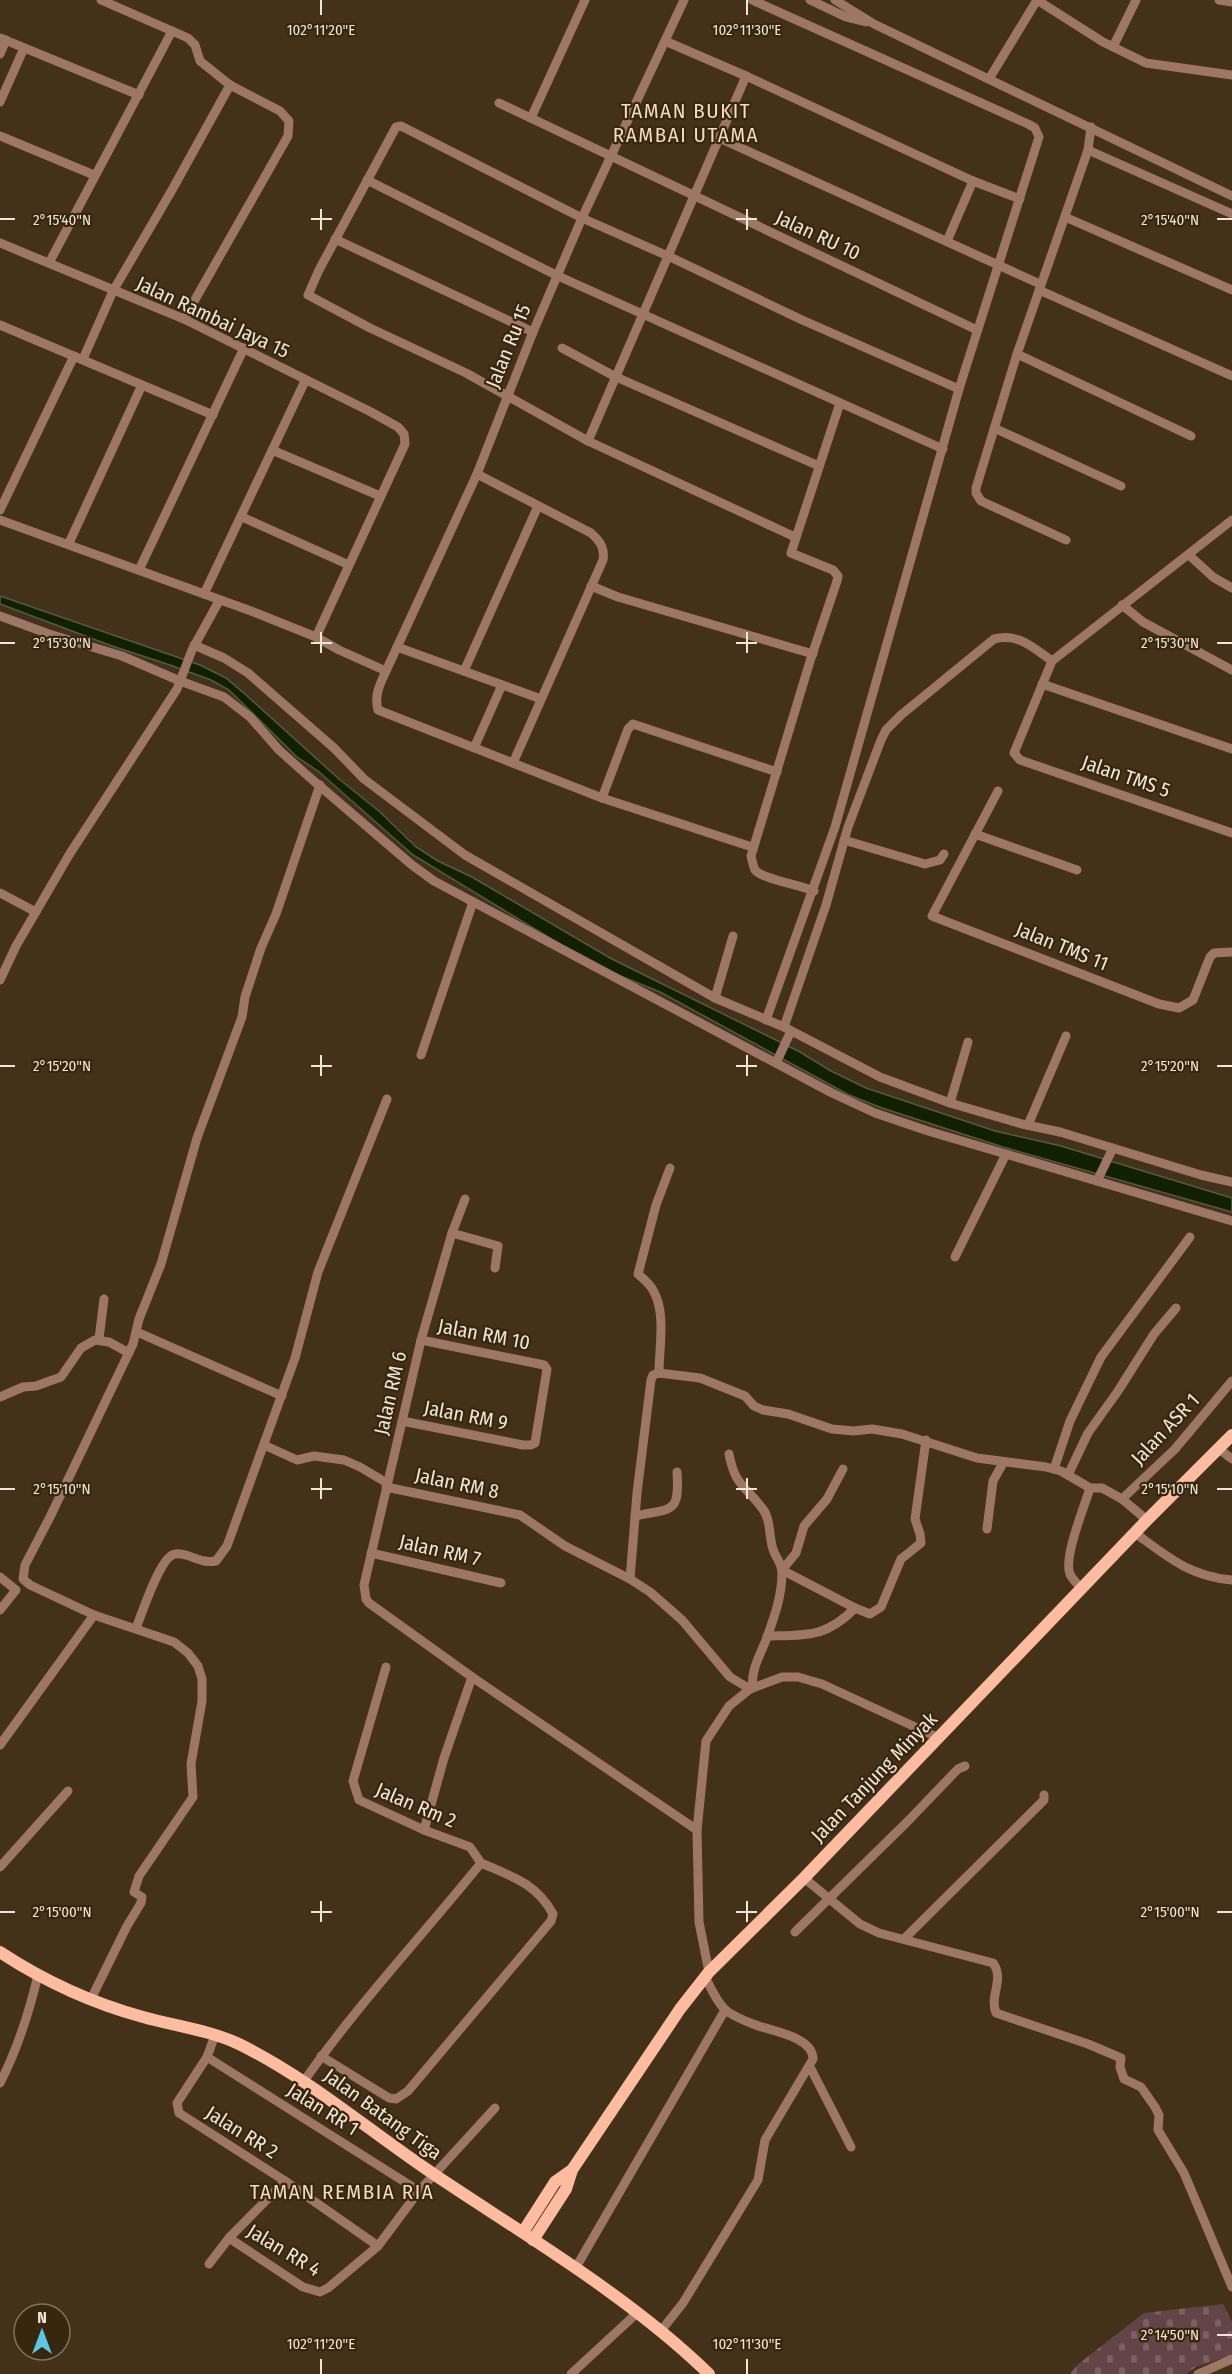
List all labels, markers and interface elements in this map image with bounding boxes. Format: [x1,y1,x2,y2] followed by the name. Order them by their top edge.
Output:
[287,21,355,39] text: 102°11'20"E
[713,21,781,39] text: 102°11'30"E
[613,98,759,148] district label: TAMAN BUKIT RAMBAI UTAMA
[772,205,864,265] street label: Jalan RU 10
[33,211,91,229] text: 2°15'40"N
[1141,211,1199,229] text: 2°15'40"N
[133,271,293,363] street label: Jalan Rambai Jaya 15
[480,301,536,391] street label: Jalan Ru 15
[33,634,91,652] text: 2°15'30"N
[1141,634,1199,652] text: 2°15'30"N
[1079,750,1173,802] street label: Jalan TMS 5
[1012,917,1112,975] street label: Jalan TMS 11
[33,1057,91,1075] text: 2°15'20"N
[1141,1057,1199,1075] text: 2°15'20"N
[436,1313,532,1355] street label: Jalan RM 10
[369,1349,411,1437] street label: Jalan RM 6
[1126,1388,1204,1470] street label: Jalan ASR 1
[422,1395,510,1435] street label: Jalan RM 9
[413,1462,501,1504] street label: Jalan RM 8
[33,1480,91,1498] text: 2°15'10"N
[1141,1480,1199,1498] text: 2°15'10"N
[397,1529,483,1571] street label: Jalan RM 7
[806,1707,943,1847] street label: Jalan Tanjung Minyak
[372,1777,460,1833] street label: Jalan Rm 2
[32,1903,92,1921] text: 2°15'00"N
[1140,1903,1200,1921] text: 2°15'00"N
[319,2063,447,2165] street label: Jalan Batang Tiga
[283,2078,363,2140] street label: Jalan RR 1
[201,2100,283,2164] street label: Jalan RR 2
[250,2179,434,2205] district label: TAMAN REMBIA RIA
[243,2219,325,2281] street label: Jalan RR 4
[12,2302,72,2362] north arrow
[37,2308,47,2327] text: N
[1141,2326,1199,2344] text: 2°14'50"N
[287,2335,355,2353] text: 102°11'20"E
[713,2335,781,2353] text: 102°11'30"E

